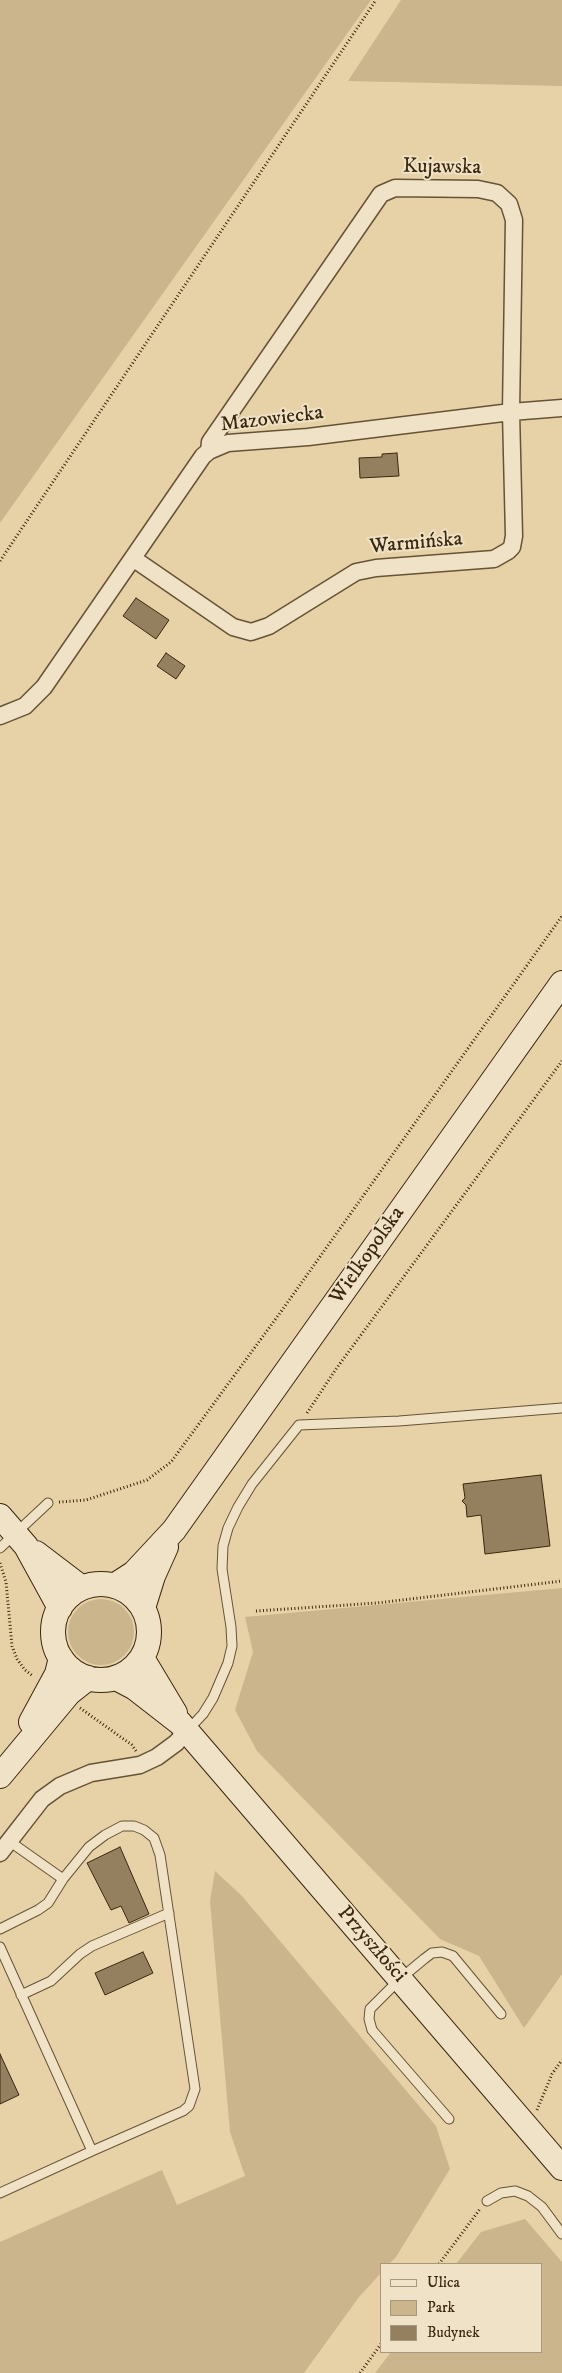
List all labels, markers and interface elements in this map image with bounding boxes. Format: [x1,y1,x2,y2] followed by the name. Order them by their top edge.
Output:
[403,155,481,181] street label: Kujawska
[219,401,325,439] street label: Mazowiecka
[368,527,464,561] street label: Warmińska
[325,1202,411,1310] street label: Wielkopolska
[331,1902,411,1988] street label: Przyszłości
[380,2263,542,2353] legend
[427,2273,460,2292] text: Ulica
[427,2298,455,2317] text: Park
[427,2323,480,2342] text: Budynek

